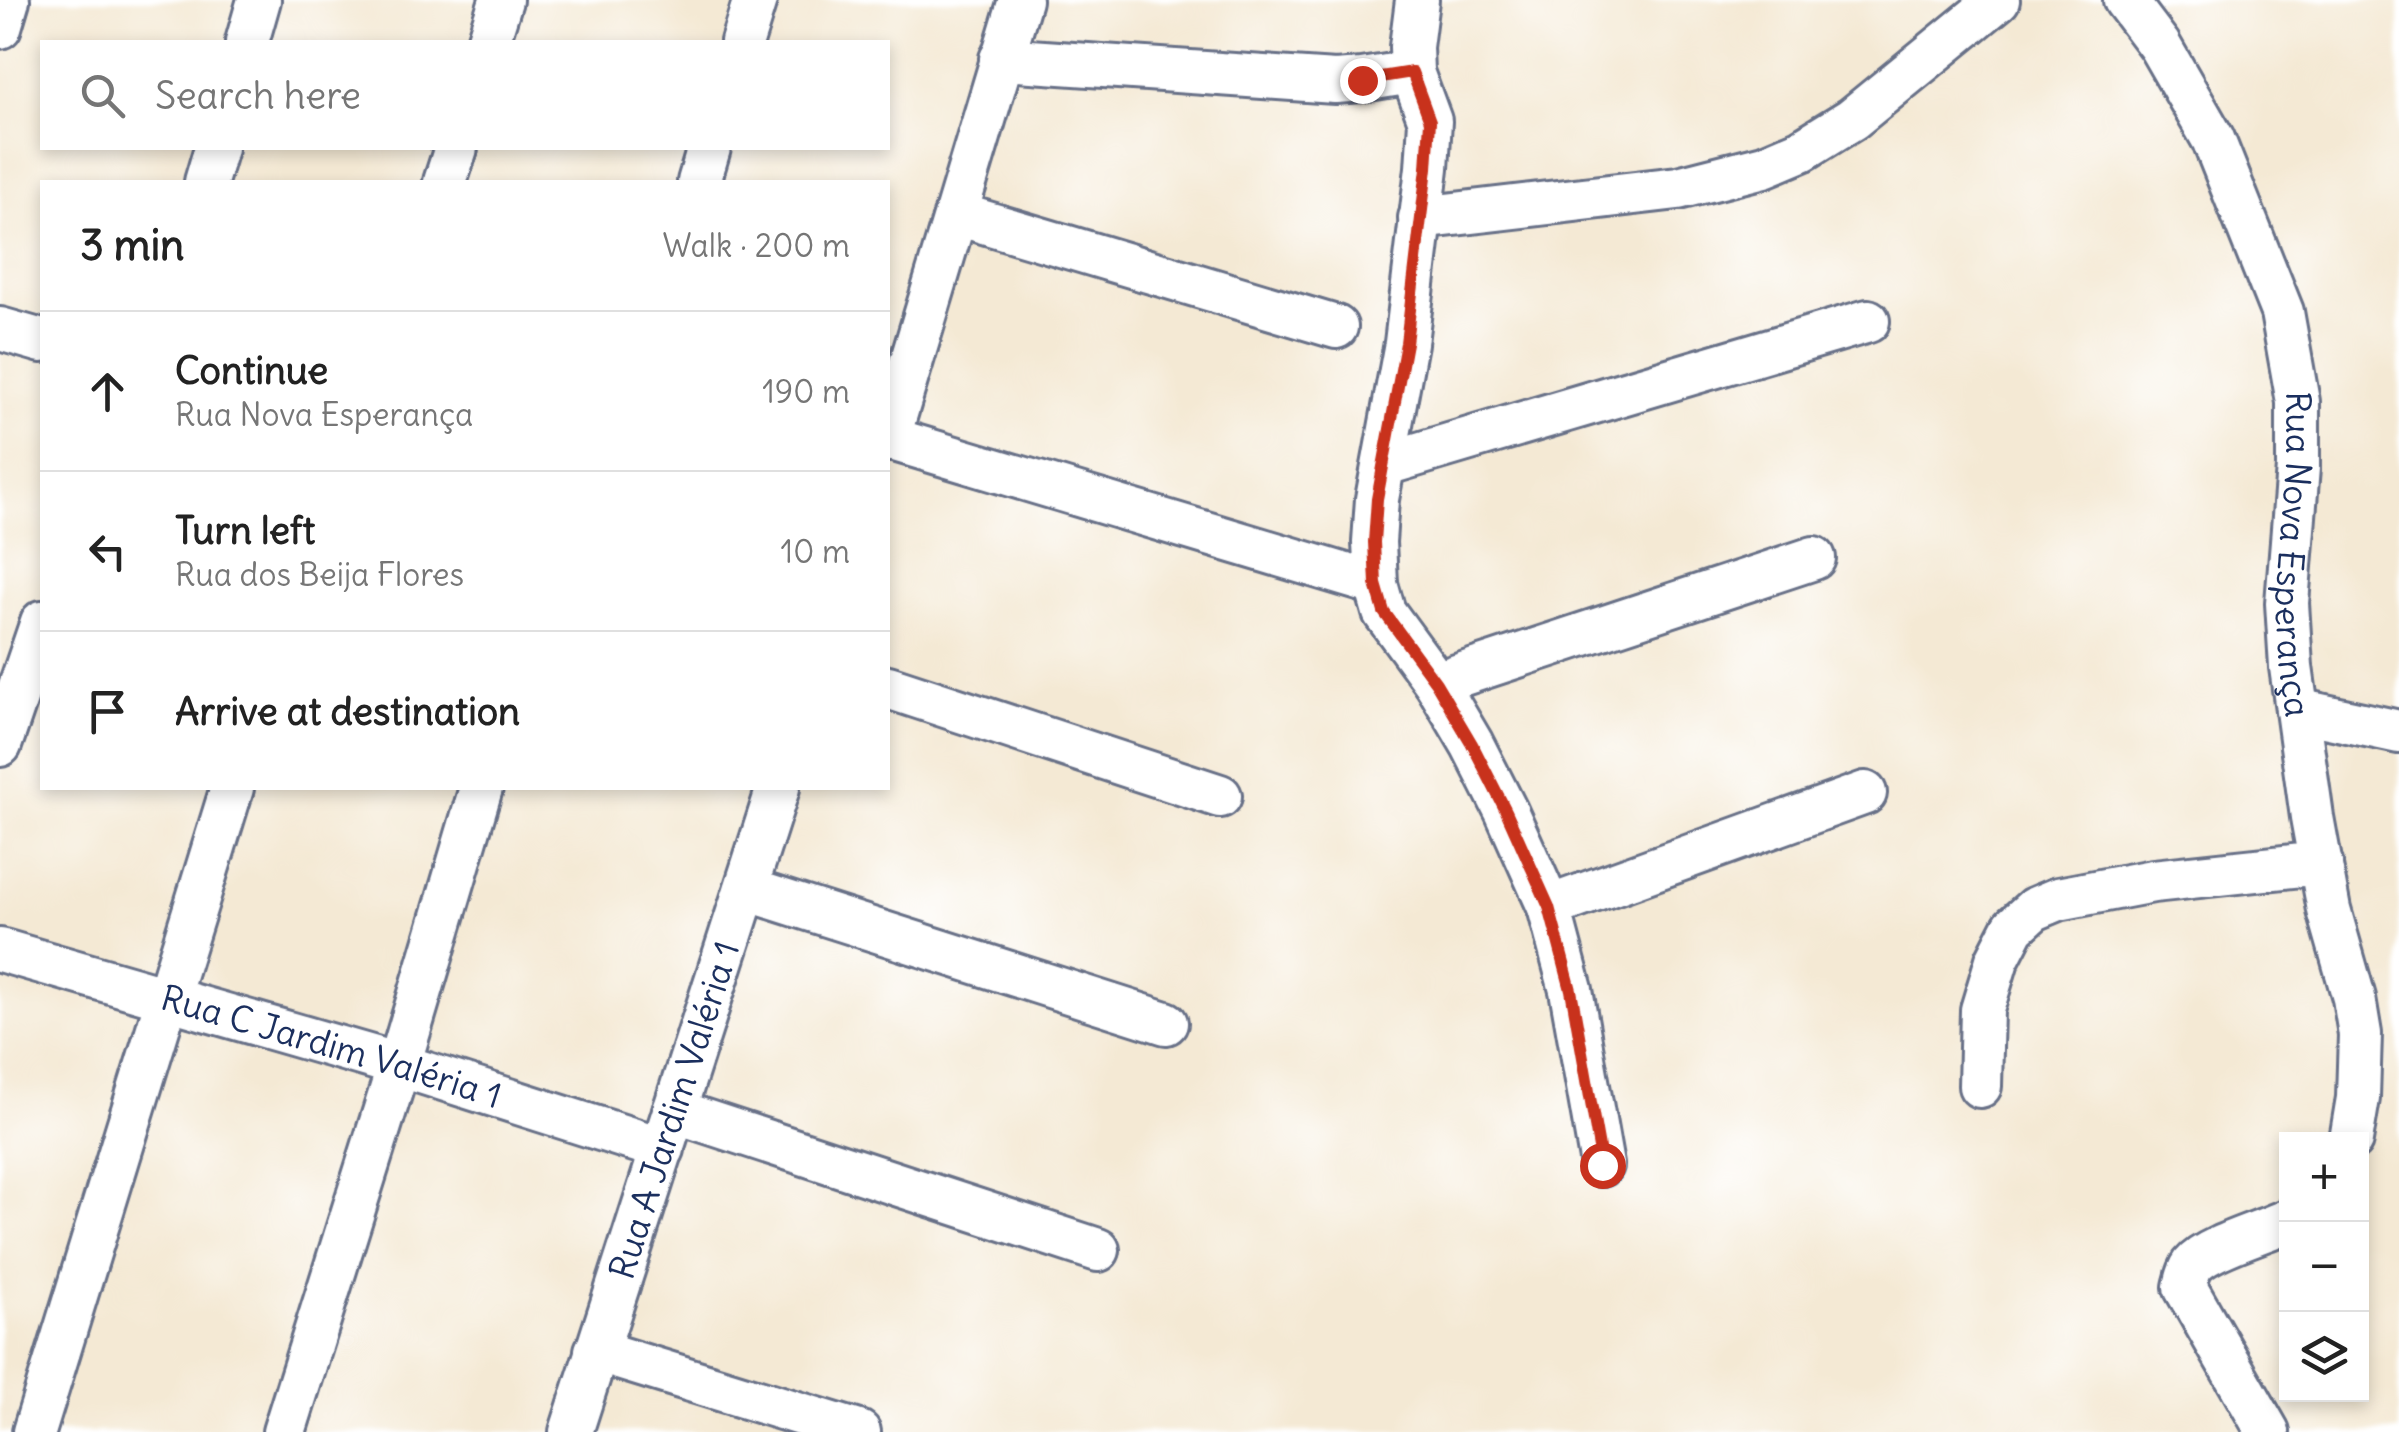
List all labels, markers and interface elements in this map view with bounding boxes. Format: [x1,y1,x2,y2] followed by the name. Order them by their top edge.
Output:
[40,40,890,150] search box
[1340,58,1386,104] route end
[75,68,130,123] icon: search
[155,72,361,119] text: Search here
[80,219,184,271] text: 3 min
[663,225,850,266] text: Walk · 200 m
[175,347,328,394] text: Continue
[80,364,135,419] icon: ahead
[762,371,850,412] text: 190 m
[2266,391,2321,720] street label: Rua Nova Esperança
[175,394,473,435] text: Rua Nova Esperança
[175,507,315,554] text: Turn left
[80,524,135,579] icon: left
[781,531,850,572] text: 10 m
[175,554,464,595] text: Rua dos Beija Flores
[80,684,135,739] icon: arrive
[175,688,520,735] text: Arrive at destination
[599,936,748,1284] street label: Rua A Jardim Valéria 1
[156,975,507,1117] street label: Rua C Jardim Valéria 1
[2279,1132,2369,1402] map controls
[2279,1132,2369,1222] button: +
[1580,1143,1626,1189] route start
[2279,1222,2369,1312] button: −
[2279,1312,2369,1402] button: layers

